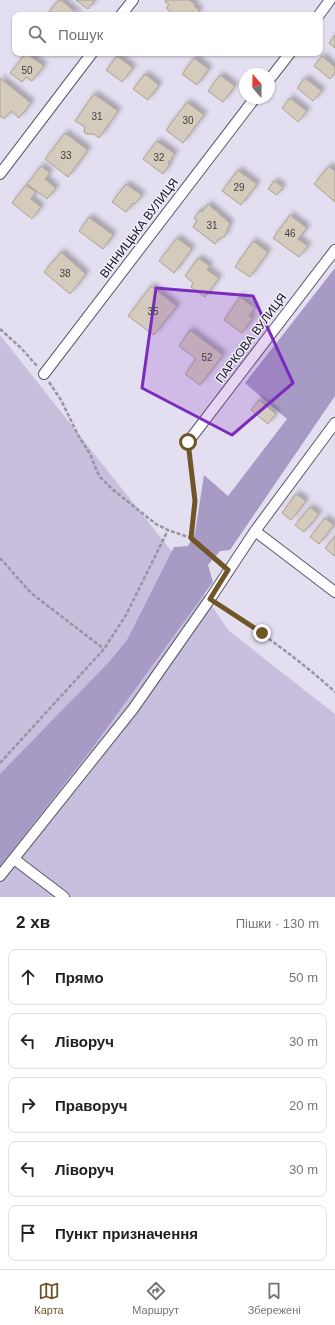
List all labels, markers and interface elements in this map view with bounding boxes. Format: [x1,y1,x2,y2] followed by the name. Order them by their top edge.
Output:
[12,12,323,56] search box
[26,23,48,45] icon: search
[58,26,103,43] text: Пошук
[21,65,33,76] house number: 50
[239,68,275,104] north arrow
[91,111,103,122] house number: 31
[182,115,194,126] house number: 30
[60,150,72,161] house number: 33
[153,152,165,163] house number: 32
[97,175,181,281] street label: ВІННИЦЬКА ВУЛИЦЯ
[233,182,245,193] house number: 29
[206,220,218,231] house number: 31
[284,228,296,239] house number: 46
[59,268,71,279] house number: 38
[213,290,289,386] street label: ПАРКОВА ВУЛИЦЯ
[147,306,159,317] house number: 35
[201,352,213,363] house number: 52
[179,433,197,451] route start
[253,624,271,642] route end
[16,913,50,932] text: 2 хв
[236,916,319,931] text: Пішки · 130 m
[17,966,39,988] icon: ahead
[55,969,104,986] text: Прямо
[289,970,318,985] text: 50 m
[17,1030,39,1052] icon: left
[55,1033,114,1050] text: Ліворуч
[289,1034,318,1049] text: 30 m
[17,1094,39,1116] icon: right
[55,1097,128,1114] text: Праворуч
[289,1098,318,1113] text: 20 m
[17,1158,39,1180] icon: left
[55,1161,114,1178] text: Ліворуч
[289,1162,318,1177] text: 30 m
[17,1222,39,1244] icon: arrive
[55,1225,198,1242] text: Пункт призначення
[34,1280,64,1316] tab: Карта
[132,1280,179,1316] tab: Маршрут
[248,1280,301,1316] tab: Збережені

